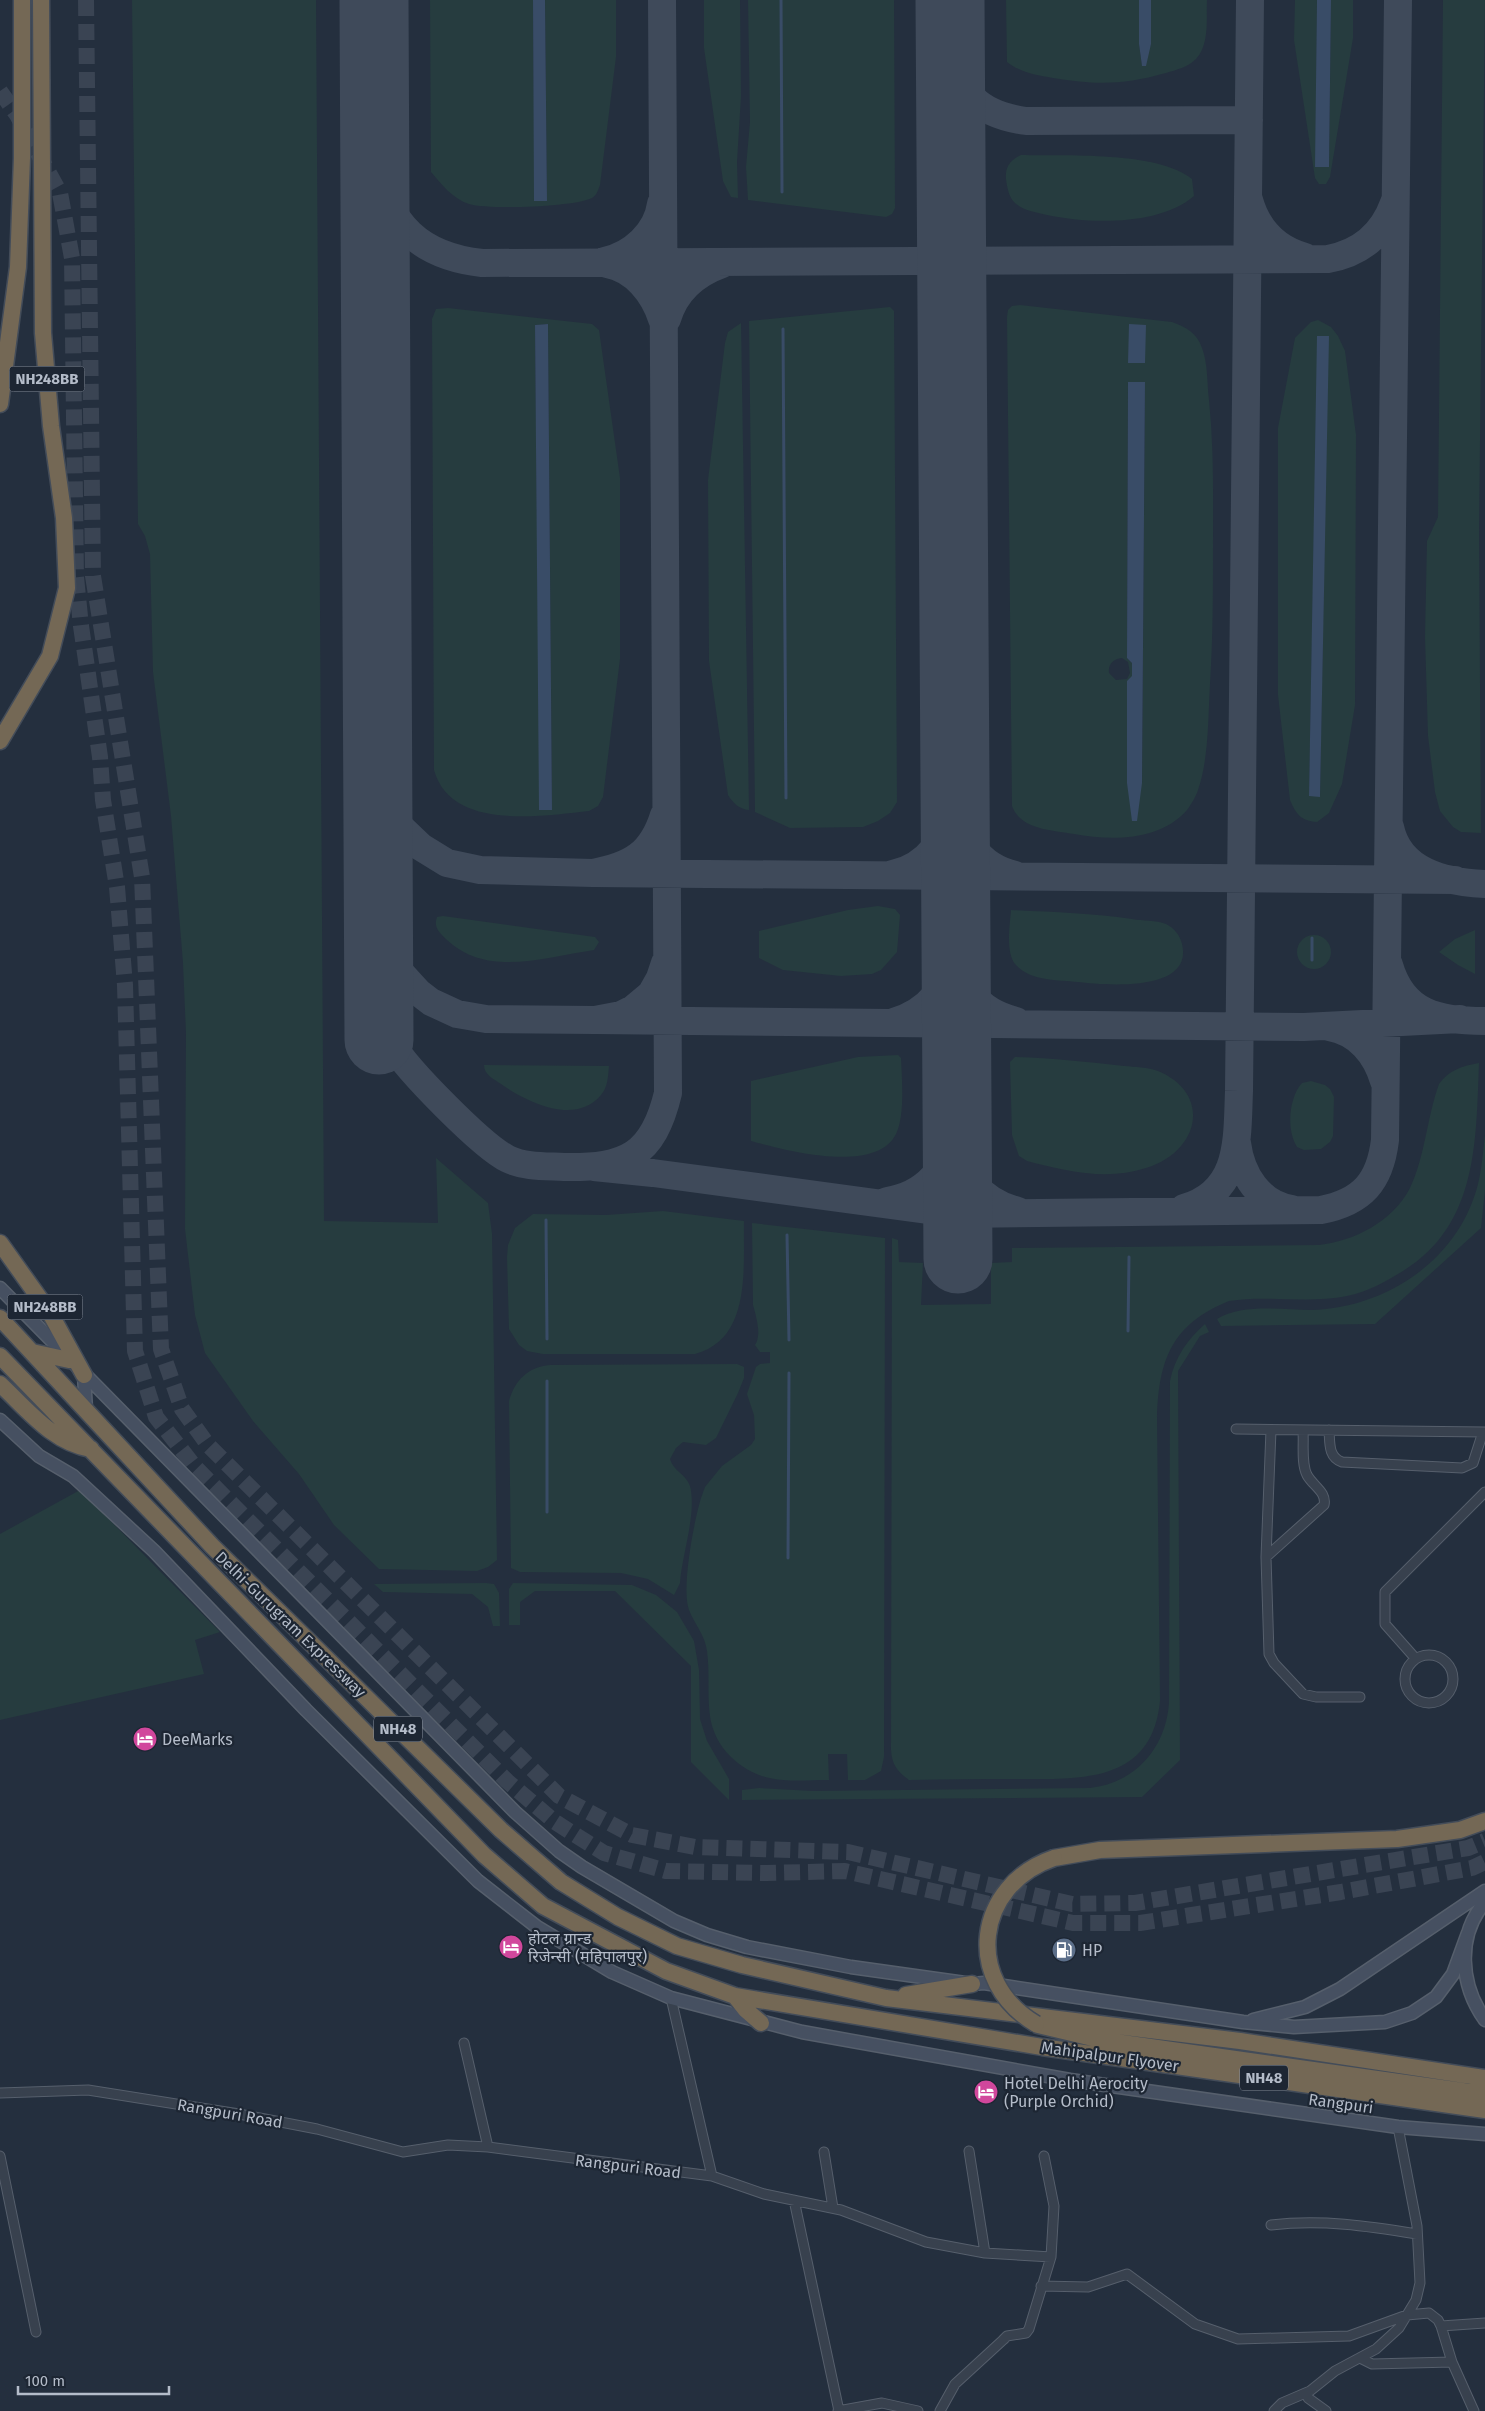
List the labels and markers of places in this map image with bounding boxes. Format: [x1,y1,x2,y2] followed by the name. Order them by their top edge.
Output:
[132,1726,158,1752] hotel icon: DeeMarks
[162,1730,233,1749] place label: DeeMarks
[528,1929,647,1967] place label: होटल ग्रान्ड रिजेन्सी (महिपालपुर)
[498,1934,524,1960] hotel icon: होटल ग्रान्ड रिजेन्सी (महिपालपुर)
[1051,1937,1077,1963] fuel station icon: HP
[1082,1941,1102,1960] place label: HP
[1004,2074,1148,2111] place label: Hotel Delhi Aerocity (Purple Orchid)
[973,2079,999,2105] hotel icon: Hotel Delhi Aerocity (Purple Orchid)

